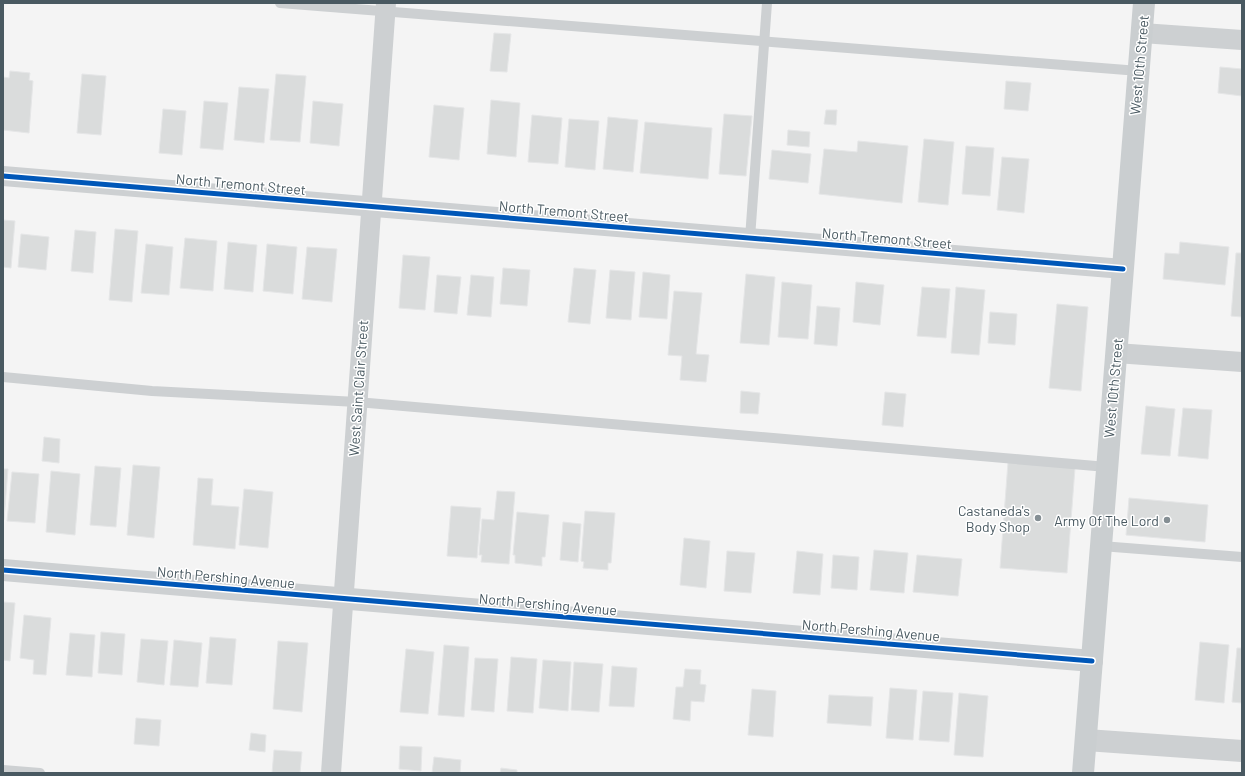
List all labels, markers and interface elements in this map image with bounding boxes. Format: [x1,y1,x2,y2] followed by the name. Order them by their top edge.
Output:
[1126,14,1152,116] street label: West 10th Street
[175,170,307,198] street label: North Tremont Street
[498,197,630,225] street label: North Tremont Street
[821,224,953,252] street label: North Tremont Street
[345,319,371,457] street label: West Saint Clair Street
[1100,337,1126,439] street label: West 10th Street
[958,502,1030,535] place label: Castaneda's Body Shop
[1054,512,1159,529] place label: Army Of The Lord
[1033,513,1043,523] marker: Castaneda's Body Shop
[1162,515,1172,525] marker: Army Of The Lord
[156,562,296,592] street label: North Pershing Avenue
[478,589,618,619] street label: North Pershing Avenue
[801,615,941,645] street label: North Pershing Avenue

